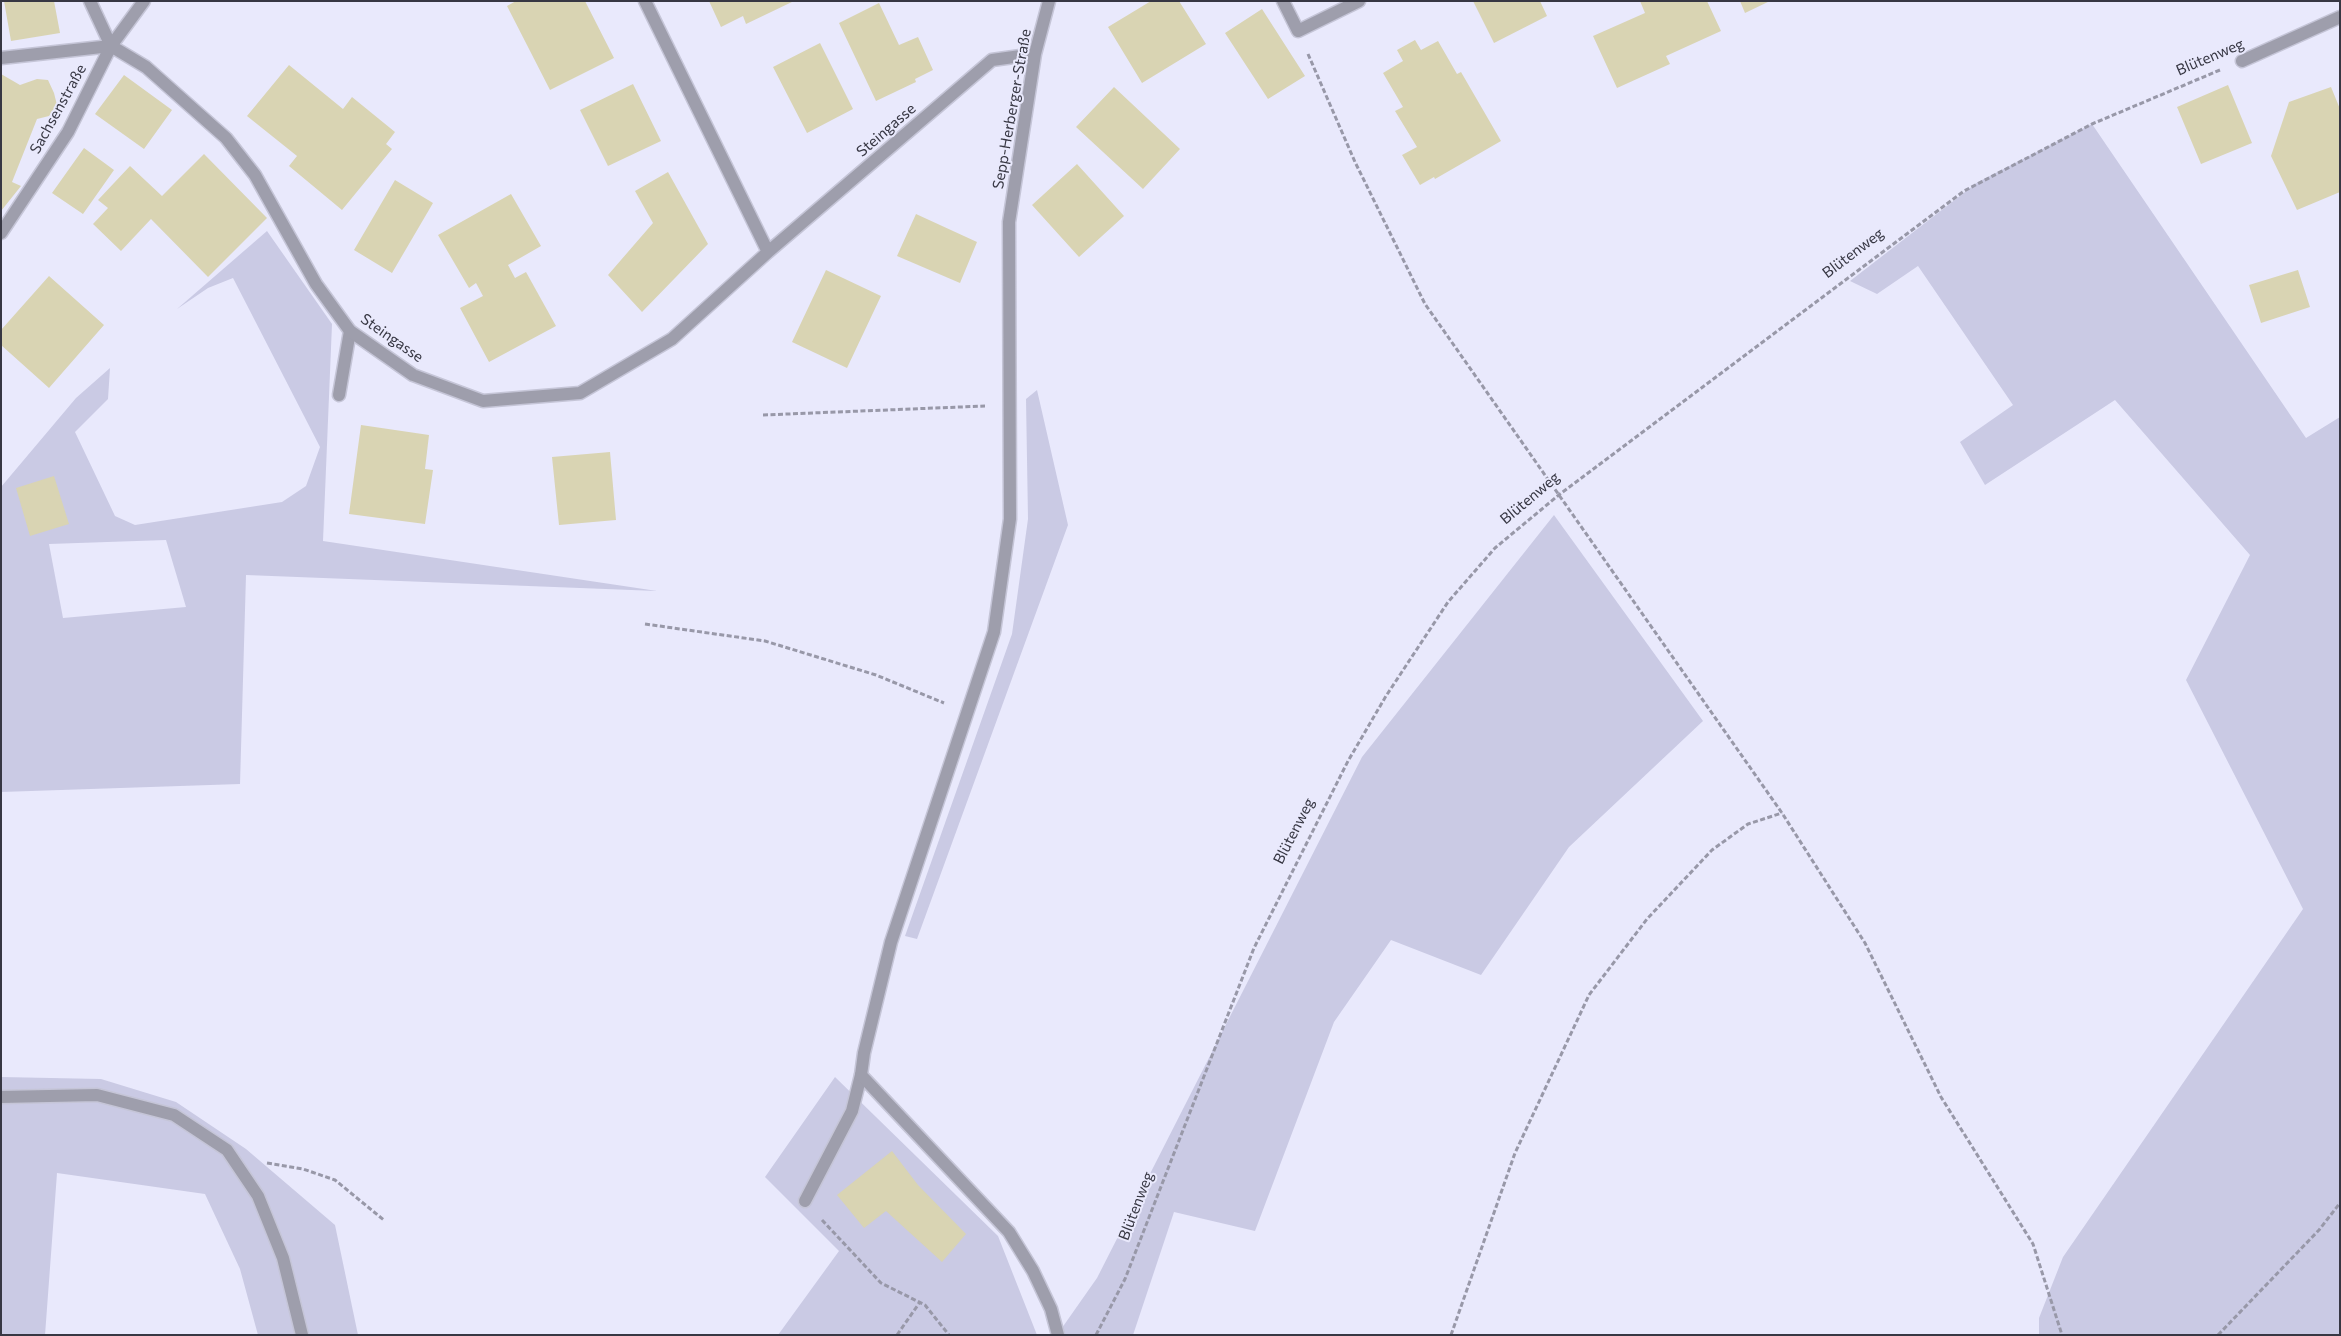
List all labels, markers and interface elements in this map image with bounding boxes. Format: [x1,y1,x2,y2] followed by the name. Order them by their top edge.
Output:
[989,27,1035,191] street label: Sepp-Herberger-Straße
[2173,35,2247,79] street label: Blütenweg
[26,61,90,157] street label: Sachsenstraße
[853,99,919,161] street label: Steingasse
[1819,224,1887,282] street label: Blütenweg
[357,310,427,366] street label: Steingasse
[1497,468,1563,528] street label: Blütenweg
[1270,795,1318,867] street label: Blütenweg
[1115,1169,1157,1243] street label: Blütenweg

